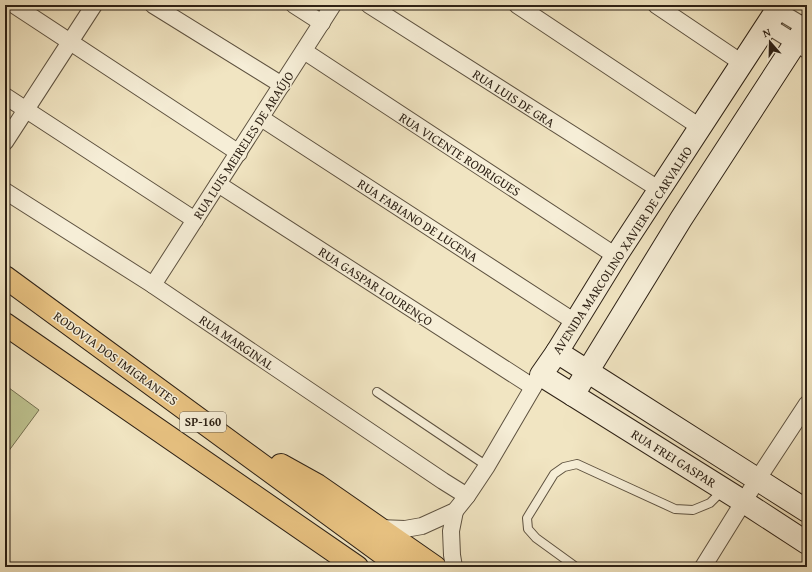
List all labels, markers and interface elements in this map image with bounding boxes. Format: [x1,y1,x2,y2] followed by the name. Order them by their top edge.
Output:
[750,22,790,62] north arrow
[760,24,773,41] text: N
[469,65,559,132] street label: RUA LUIS DE GRA
[188,68,299,223] street label: RUA LUIS MEIRELES DE ARAÚJO
[395,108,524,201] street label: RUA VICENTE RODRIGUES
[548,142,697,358] street label: AVENIDA MARCOLINO XAVIER DE CARVALHO
[354,174,482,267] street label: RUA FABIANO DE LUCENA
[315,242,437,331] street label: RUA GASPAR LOURENÇO
[50,307,182,410] street label: RODOVIA DOS IMIGRANTES
[196,310,278,375] street label: RUA MARGINAL
[180,412,226,432] road number: SP-160
[628,425,720,492] street label: RUA FREI GASPAR

